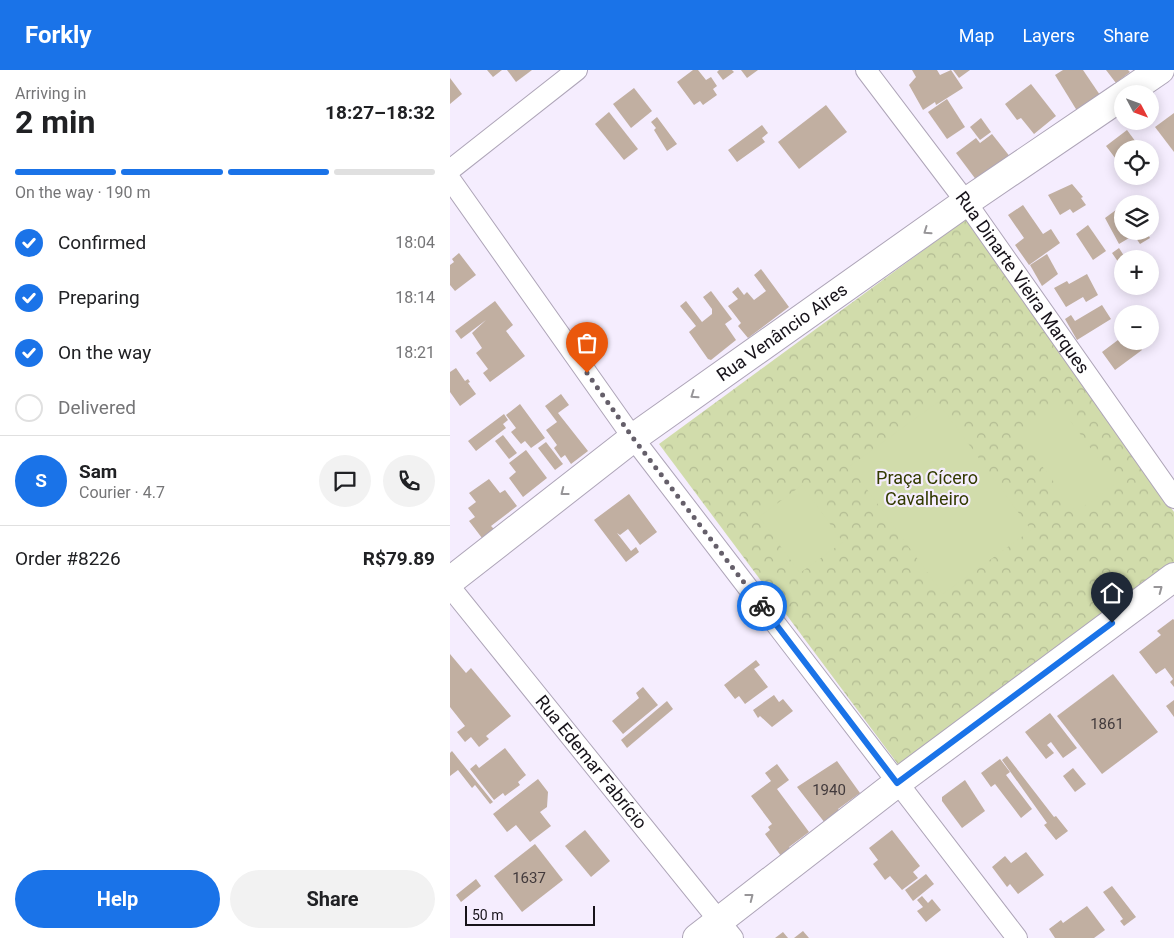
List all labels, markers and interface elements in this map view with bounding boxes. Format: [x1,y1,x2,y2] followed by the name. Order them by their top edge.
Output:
[25,21,92,49] text: Forkly
[959,25,994,46] text: Map
[1022,25,1075,46] text: Layers
[1103,25,1149,46] text: Share
[15,84,86,103] text: Arriving in
[1114,85,1159,130] north arrow
[1114,85,1159,350] map controls
[325,101,435,124] text: 18:27–18:32
[15,103,95,141] text: 2 min
[1114,140,1159,185] button: locate
[15,183,151,202] text: On the way · 190 m
[952,187,1094,377] street label: Rua Dinarte Vieira Marques
[1114,195,1159,240] button: layers
[924,225,933,233] one-way arrow
[15,229,43,257] icon: check
[58,231,146,254] text: Confirmed
[395,233,435,252] text: 18:04
[1114,250,1159,295] button: +
[712,279,851,385] street label: Rua Venâncio Aires
[15,284,43,312] icon: check
[58,286,140,309] text: Preparing
[395,288,435,307] text: 18:14
[1114,305,1159,350] button: −
[566,322,608,373] pin
[573,329,601,357] icon: bag
[15,339,43,367] icon: check
[58,341,151,364] text: On the way
[395,343,435,362] text: 18:21
[690,389,700,398] one-way arrow
[58,396,136,419] text: Delivered
[319,455,371,507] button: chat
[383,455,435,507] button: phone
[79,460,117,483] text: Sam
[876,467,978,509] park label: Praça Cícero Cavalheiro
[35,469,47,492] text: S
[79,483,165,502] text: Courier · 4.7
[560,486,570,495] one-way arrow
[15,547,121,570] text: Order #8226
[363,547,435,570] text: R$79.89
[1091,572,1133,623] pin
[1098,579,1126,607] icon: home
[737,581,787,631] courier
[1153,586,1163,595] one-way arrow
[748,592,776,620] icon: bike
[532,691,652,833] street label: Rua Edemar Fabrício
[1090,715,1124,733] house number: 1861
[812,781,846,799] house number: 1940
[512,869,546,887] house number: 1637
[15,870,220,928] button: Help
[230,870,435,928] button: Share
[744,894,753,903] one-way arrow
[465,903,595,926] scale bar
[472,907,504,923] text: 50 m

